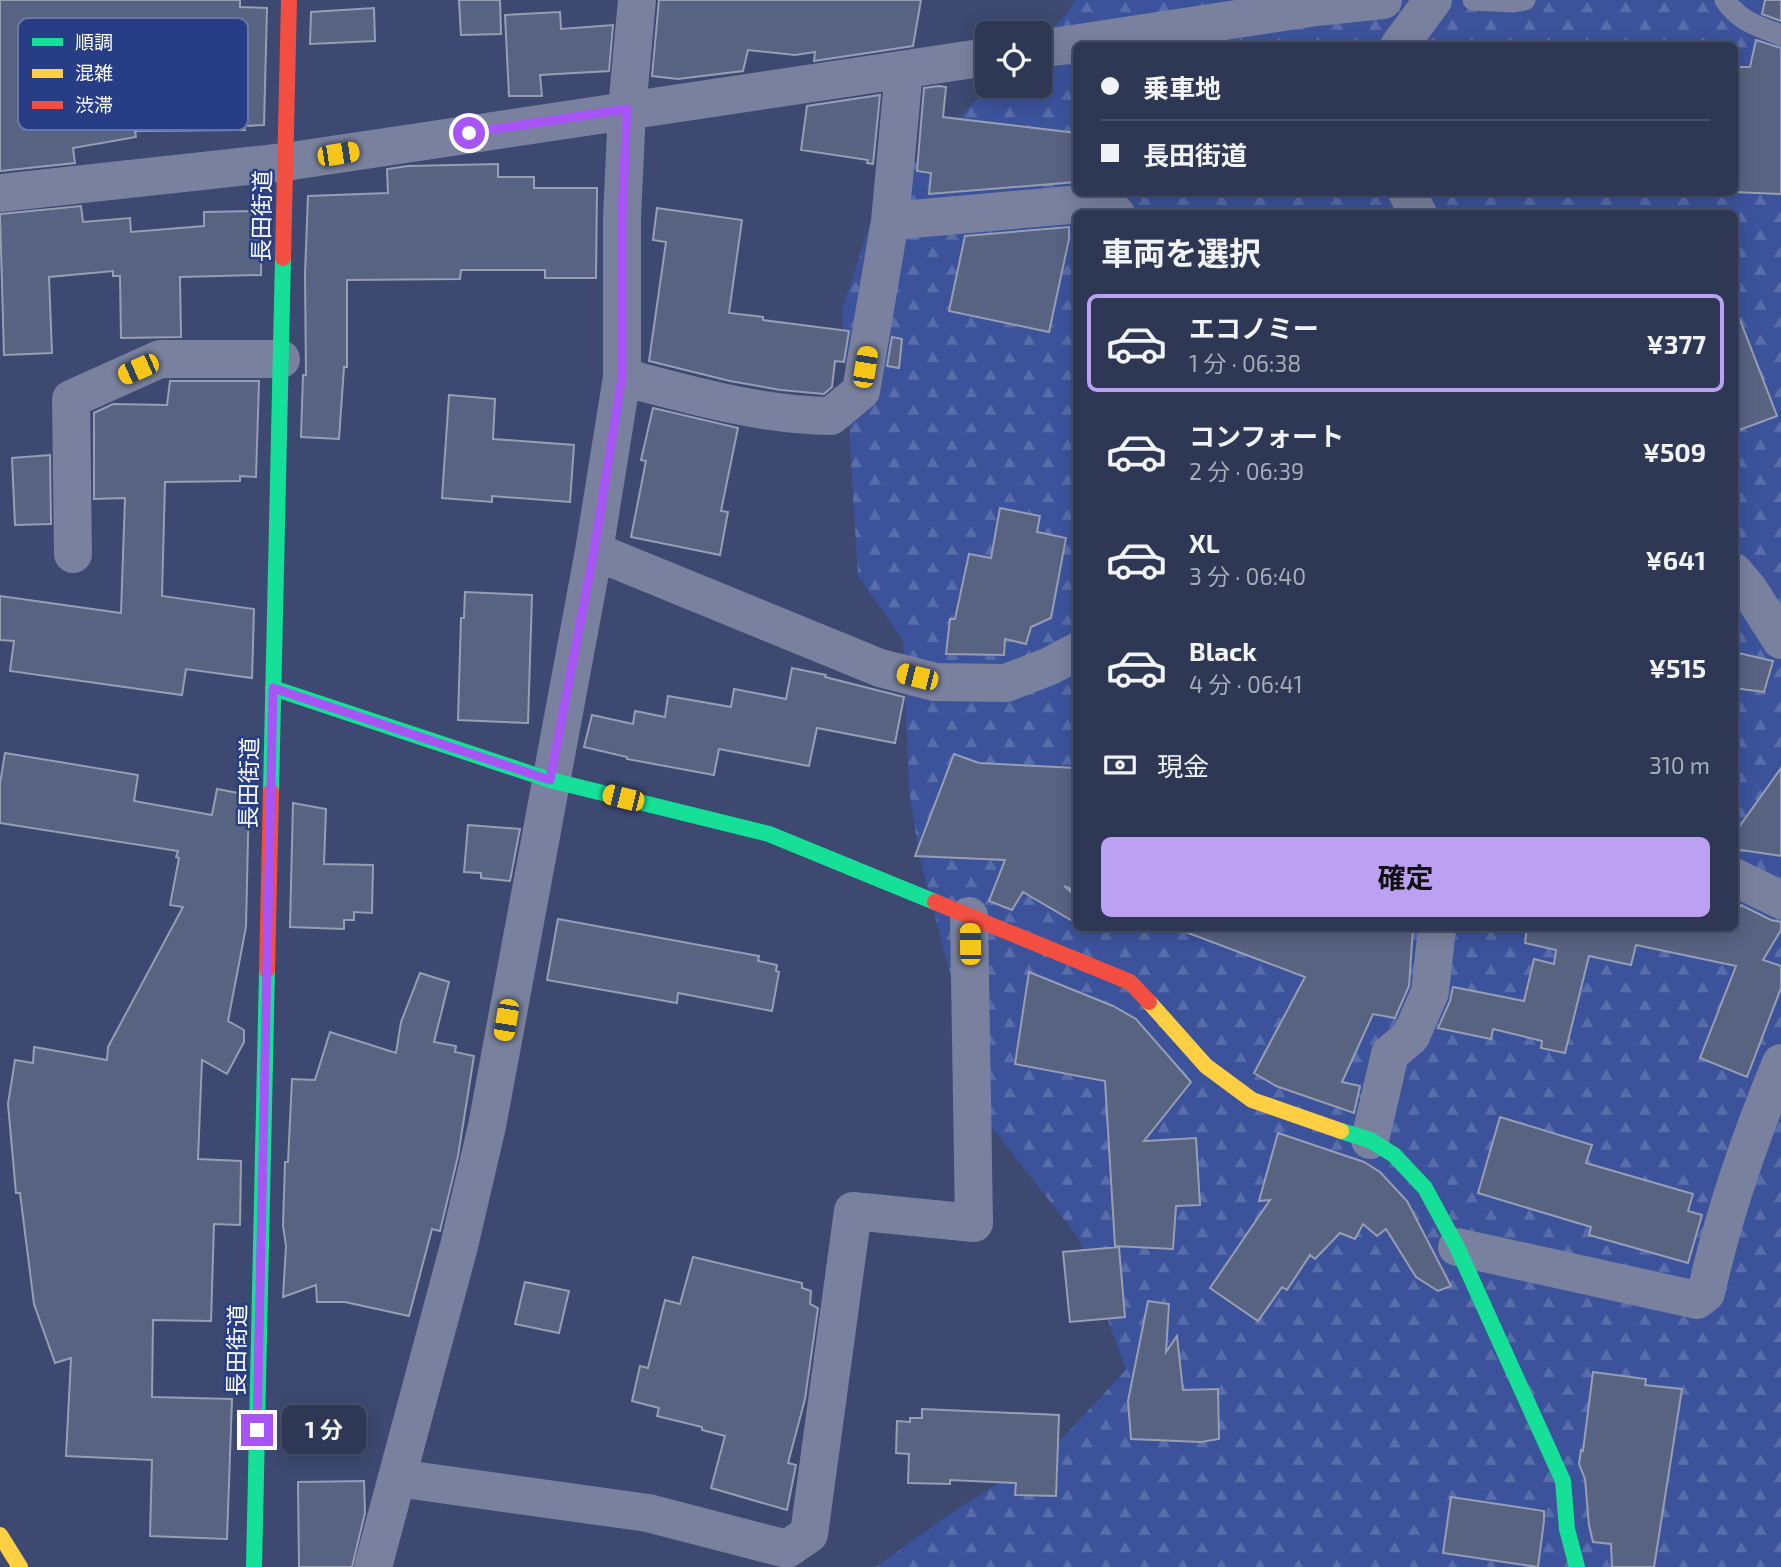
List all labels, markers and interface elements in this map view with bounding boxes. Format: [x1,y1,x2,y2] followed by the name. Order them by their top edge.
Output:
[18,18,248,130] legend
[975,21,1052,98] map controls
[975,21,1052,98] button: locate
[75,30,113,53] text: 順調
[75,61,113,84] text: 混雑
[1143,72,1221,103] text: 乗車地
[75,93,113,116] text: 渋滞
[453,117,485,149] route start
[1143,139,1247,170] text: 長田街道
[316,140,361,168] car
[246,170,276,262] street label: 長田街道
[1101,233,1261,271] text: 車両を選択
[1105,312,1168,375] icon: car
[1189,312,1319,343] text: エコノミー
[1647,328,1706,359] text: ¥377
[852,345,879,389] car
[1189,349,1301,377] text: 1 分 · 06:38
[115,351,162,387] car
[1105,420,1168,483] icon: car
[1189,420,1344,451] text: コンフォート
[1643,436,1706,467] text: ¥509
[1189,457,1304,485] text: 2 分 · 06:39
[1189,527,1220,558] text: XL
[1105,528,1168,591] icon: car
[1646,544,1706,575] text: ¥641
[1189,562,1306,590] text: 3 分 · 06:40
[1189,635,1257,666] text: Black
[1105,636,1168,699] icon: car
[1649,652,1706,683] text: ¥515
[895,662,940,692] car
[1189,670,1303,698] text: 4 分 · 06:41
[233,737,263,829] street label: 長田街道
[1101,746,1139,784] icon: cash
[1157,750,1209,781] text: 現金
[1649,751,1710,779] text: 310 m
[601,783,646,813] car
[1101,837,1710,917] button: 確定
[960,923,981,965] car
[493,997,520,1043] car
[221,1304,251,1396] street label: 長田街道
[282,1406,366,1454] callout: 1 分
[241,1414,273,1446] route end
[305,1415,343,1443] text: 1 分

